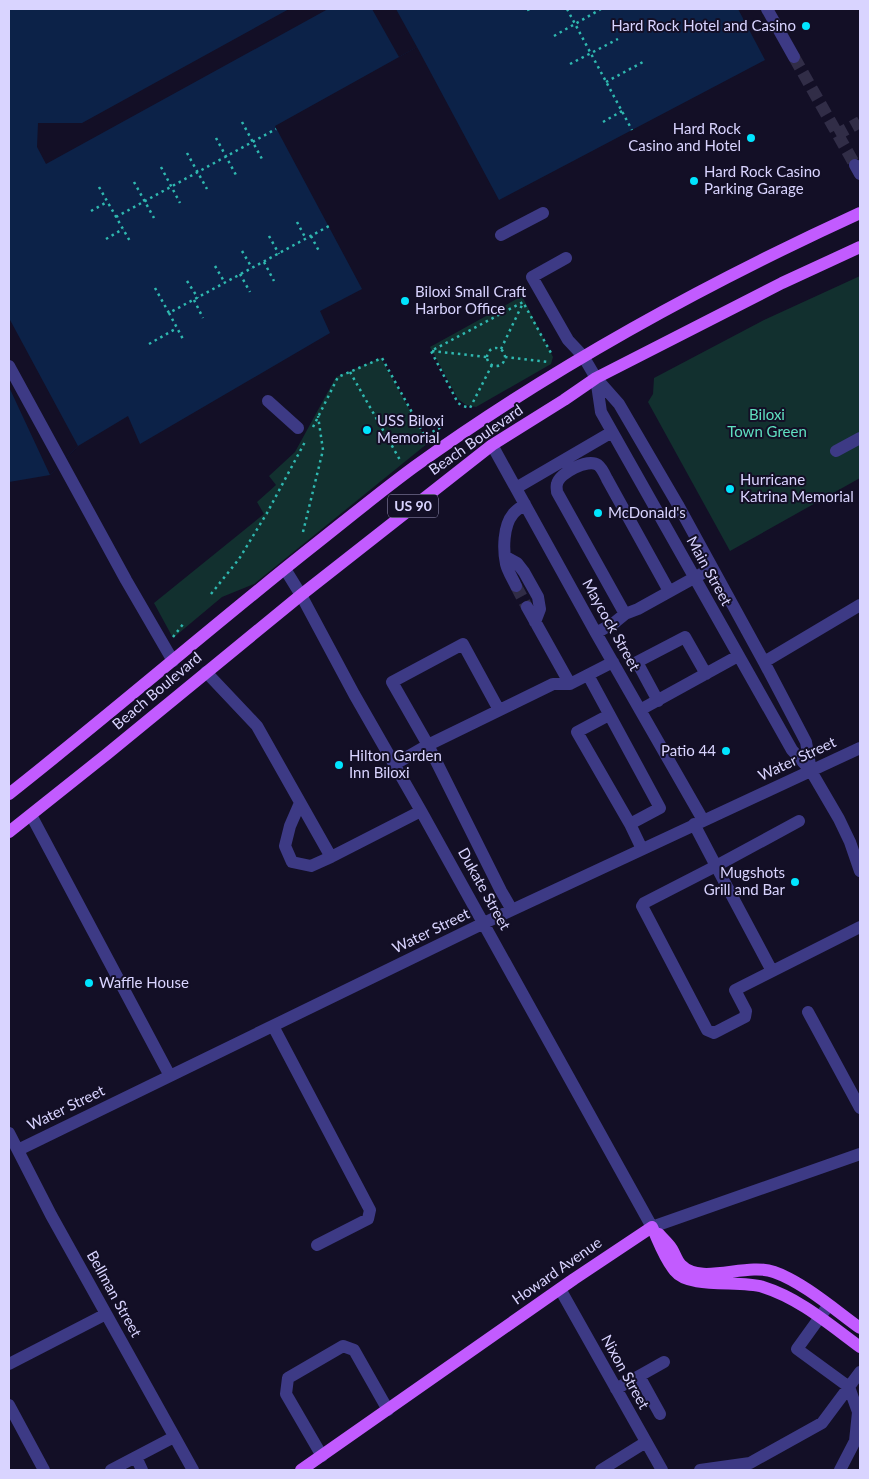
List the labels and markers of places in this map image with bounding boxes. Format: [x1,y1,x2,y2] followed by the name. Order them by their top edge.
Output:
[611,16,796,34] place label: Hard Rock Hotel and Casino
[800,20,812,32] marker: Hard Rock Hotel and Casino
[628,119,741,154] place label: Hard Rock Casino and Hotel
[745,132,757,144] marker: Hard Rock Casino and Hotel
[704,162,821,197] place label: Hard Rock Casino Parking Garage
[688,175,700,187] marker: Hard Rock Casino Parking Garage
[415,282,527,317] place label: Biloxi Small Craft Harbor Office
[399,295,411,307] marker: Biloxi Small Craft Harbor Office
[377,411,444,446] place label: USS Biloxi Memorial
[361,424,373,436] marker: USS Biloxi Memorial
[740,470,854,505] place label: Hurricane Katrina Memorial
[724,483,736,495] marker: Hurricane Katrina Memorial
[608,503,686,521] place label: McDonald's
[592,507,604,519] marker: McDonald's
[661,741,716,759] place label: Patio 44
[720,745,732,757] marker: Patio 44
[349,746,442,781] place label: Hilton Garden Inn Biloxi
[333,759,345,771] marker: Hilton Garden Inn Biloxi
[704,863,786,898] place label: Mugshots Grill and Bar
[789,876,801,888] marker: Mugshots Grill and Bar
[99,973,189,991] place label: Waffle House
[83,977,95,989] marker: Waffle House

